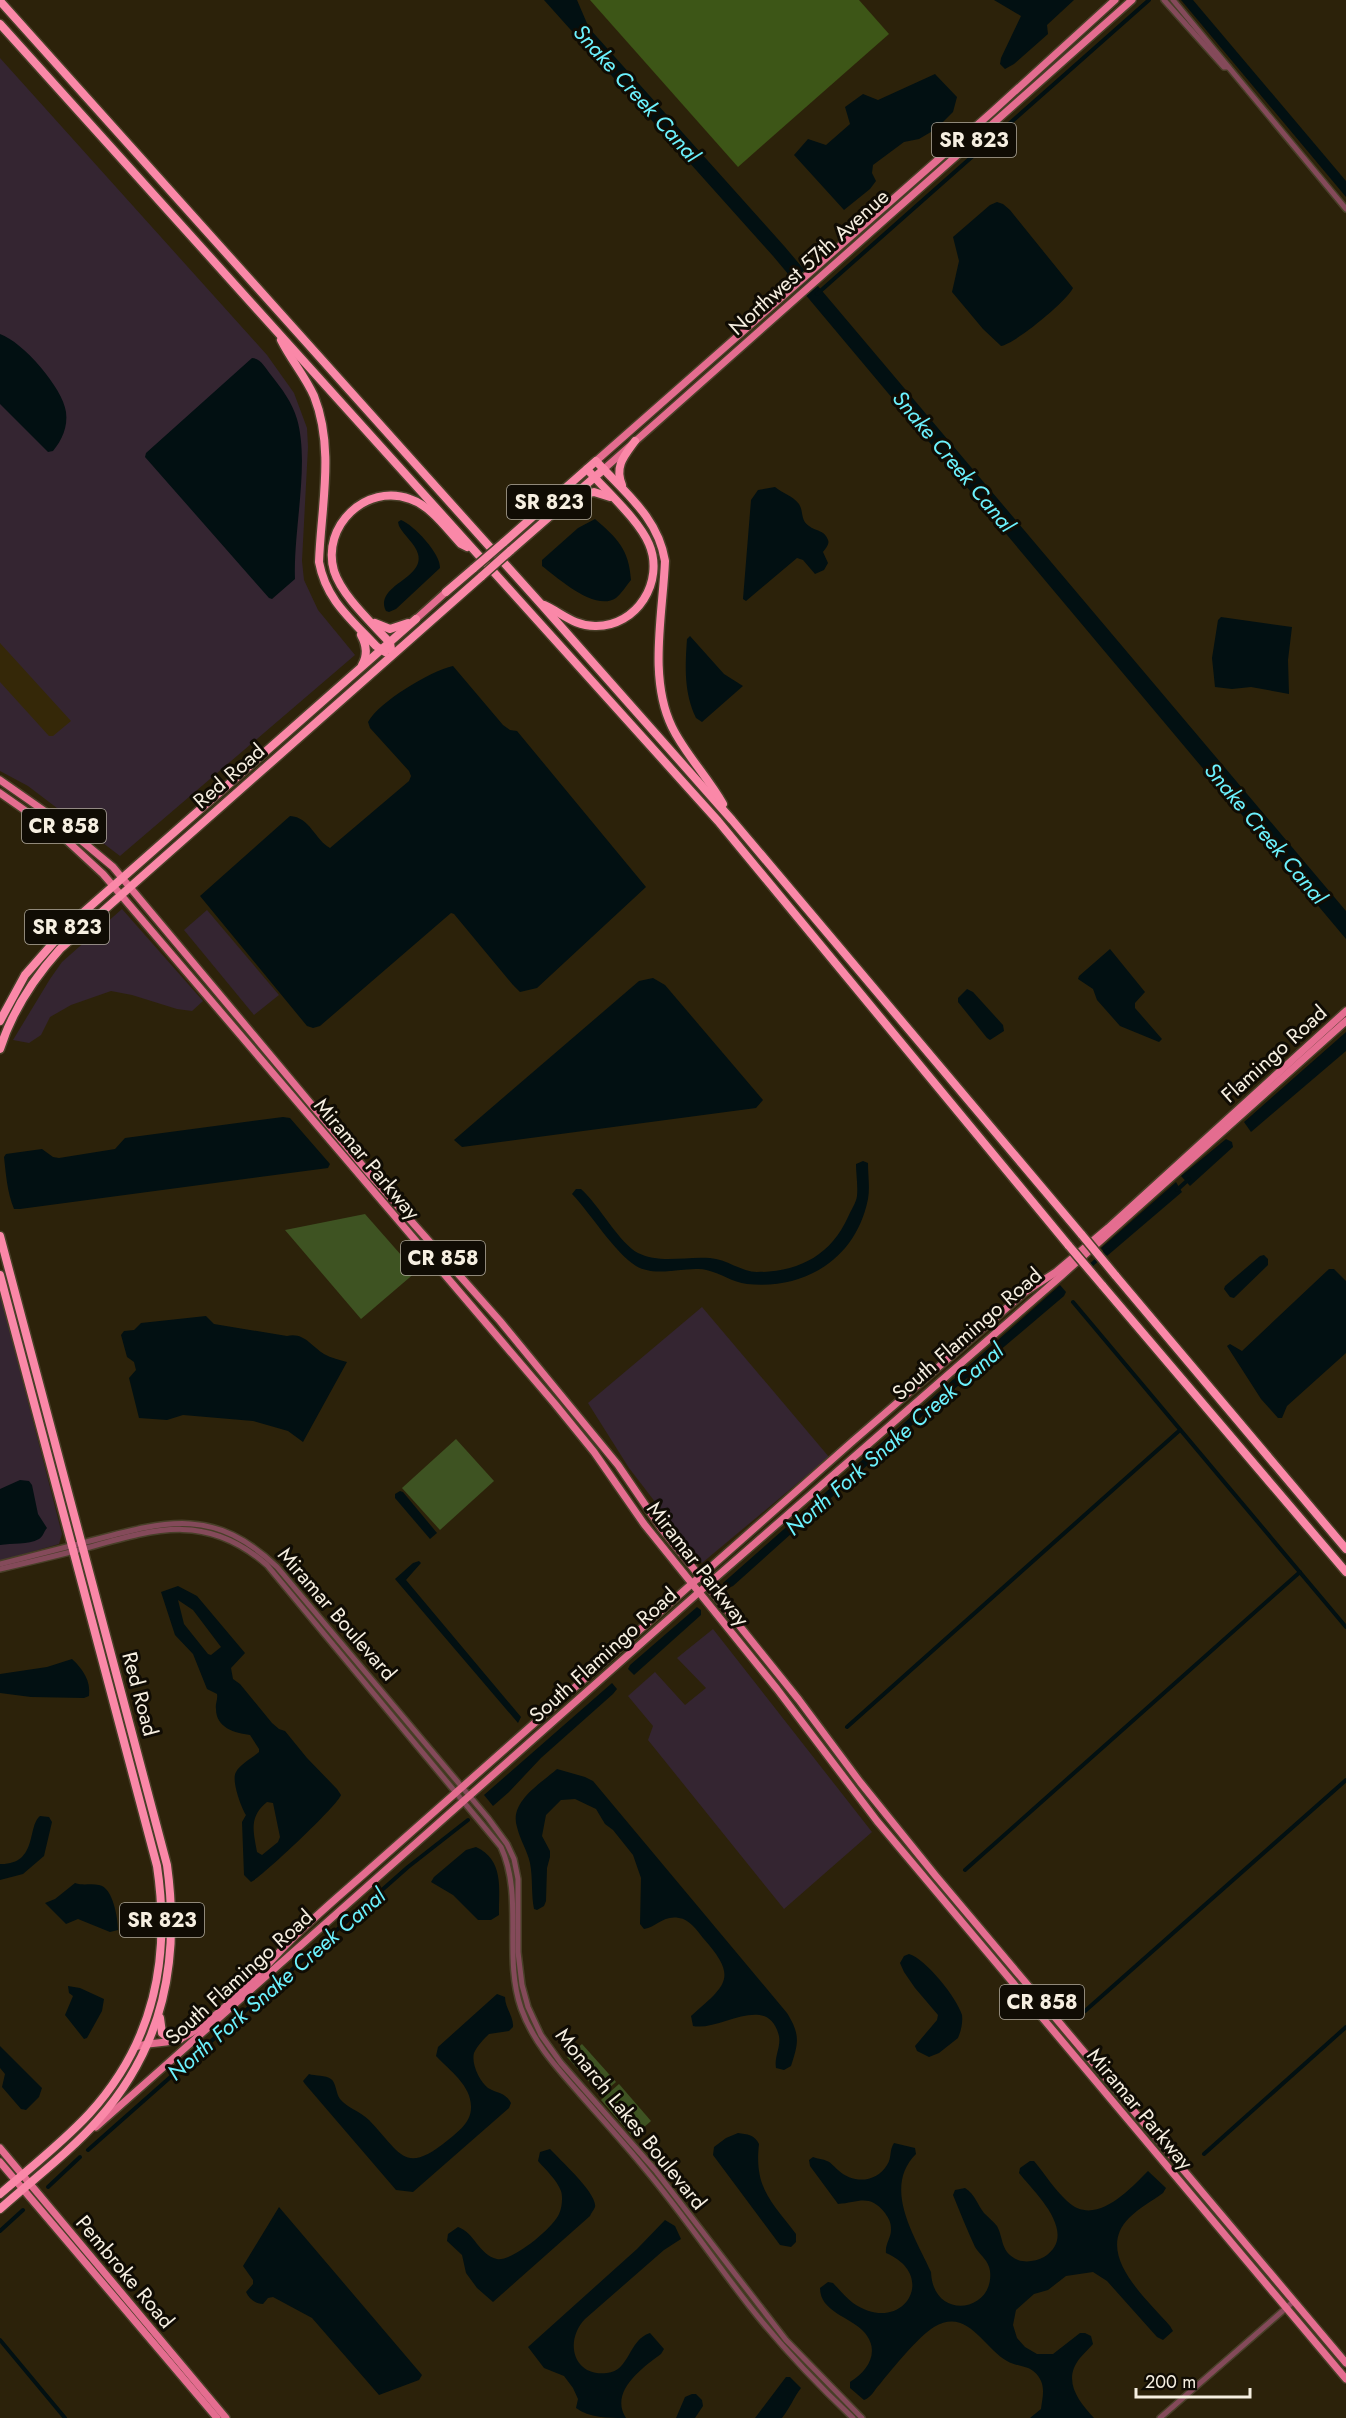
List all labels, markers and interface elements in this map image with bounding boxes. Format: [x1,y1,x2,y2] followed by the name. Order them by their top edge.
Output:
[566,17,709,170] water label: Snake Creek Canal
[932,123,1016,157] road number: SR 823
[722,182,896,342] street label: Northwest 57th Avenue
[885,383,1024,540] water label: Snake Creek Canal
[507,485,591,519] road number: SR 823
[187,736,271,816] street label: Red Road
[1197,755,1336,912] water label: Snake Creek Canal
[22,809,106,843] road number: CR 858
[25,910,109,944] road number: SR 823
[1214,998,1334,1110] street label: Flamingo Road
[307,1092,428,1227] street label: Miramar Parkway
[401,1241,485,1275] road number: CR 858
[886,1260,1048,1408] street label: South Flamingo Road
[778,1334,1011,1543] water label: North Fork Snake Creek Canal
[640,1495,757,1633] street label: Miramar Parkway
[271,1541,403,1687] street label: Miramar Boulevard
[522,1580,684,1730] street label: South Flamingo Road
[114,1649,166,1739] street label: Red Road
[160,1879,393,2088] water label: North Fork Snake Creek Canal
[158,1902,320,2052] street label: South Flamingo Road
[120,1903,204,1937] road number: SR 823
[1000,1985,1084,2019] road number: CR 858
[548,2022,714,2216] street label: Monarch Lakes Boulevard
[1080,2042,1201,2177] street label: Miramar Parkway
[69,2209,181,2335] street label: Pembroke Road
[1136,2361,1250,2399] scale bar
[1145,2369,1196,2395] text: 200 m

